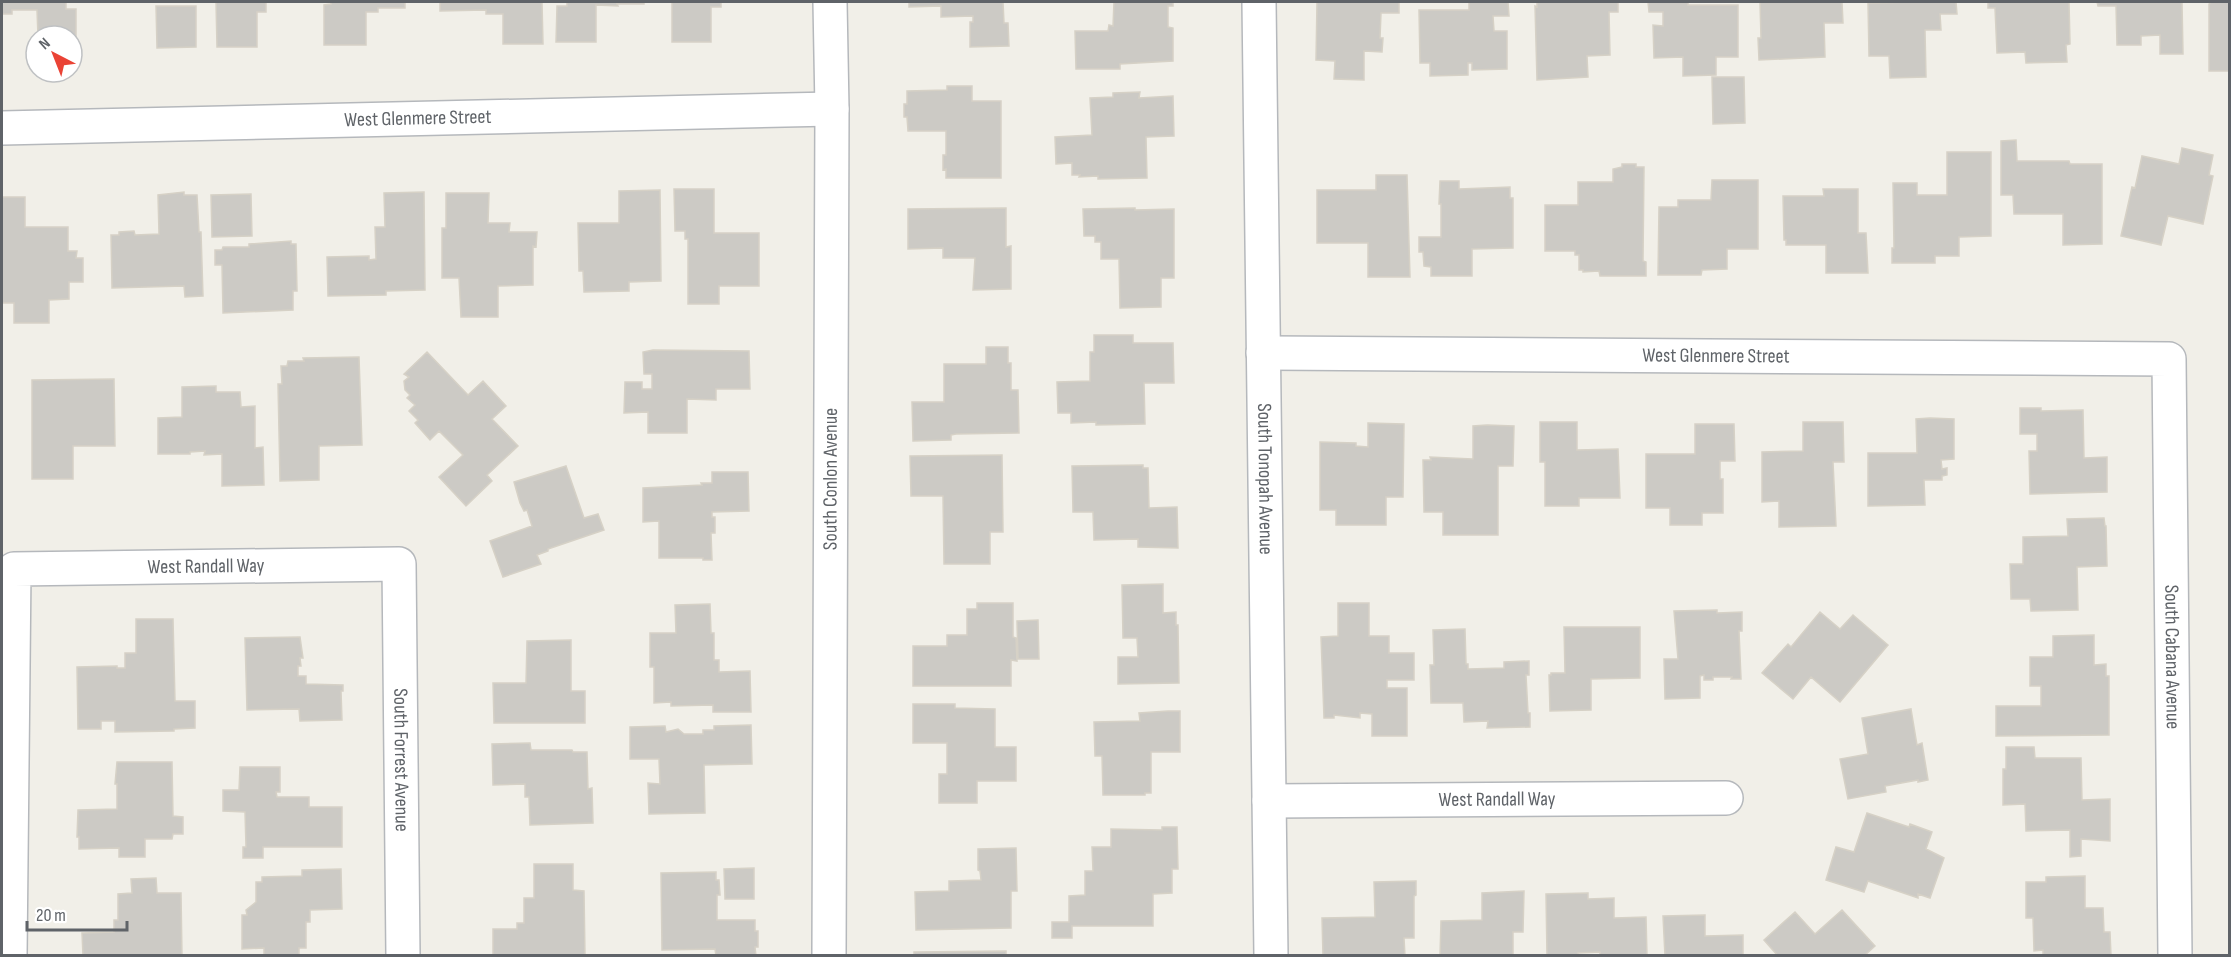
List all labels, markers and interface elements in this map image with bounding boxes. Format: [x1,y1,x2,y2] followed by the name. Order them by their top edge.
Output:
[24,24,84,84] north arrow
[35,34,54,54] text: N
[344,105,492,132] street label: West Glenmere Street
[1642,344,1790,368] street label: West Glenmere Street
[1252,403,1278,555] street label: South Tonopah Avenue
[818,408,843,550] street label: South Conlon Avenue
[147,554,265,579] street label: West Randall Way
[2159,585,2185,729] street label: South Cabana Avenue
[388,688,414,832] street label: South Forrest Avenue
[1438,787,1556,812] street label: West Randall Way
[27,894,128,932] scale bar
[36,905,66,926] text: 20 m

